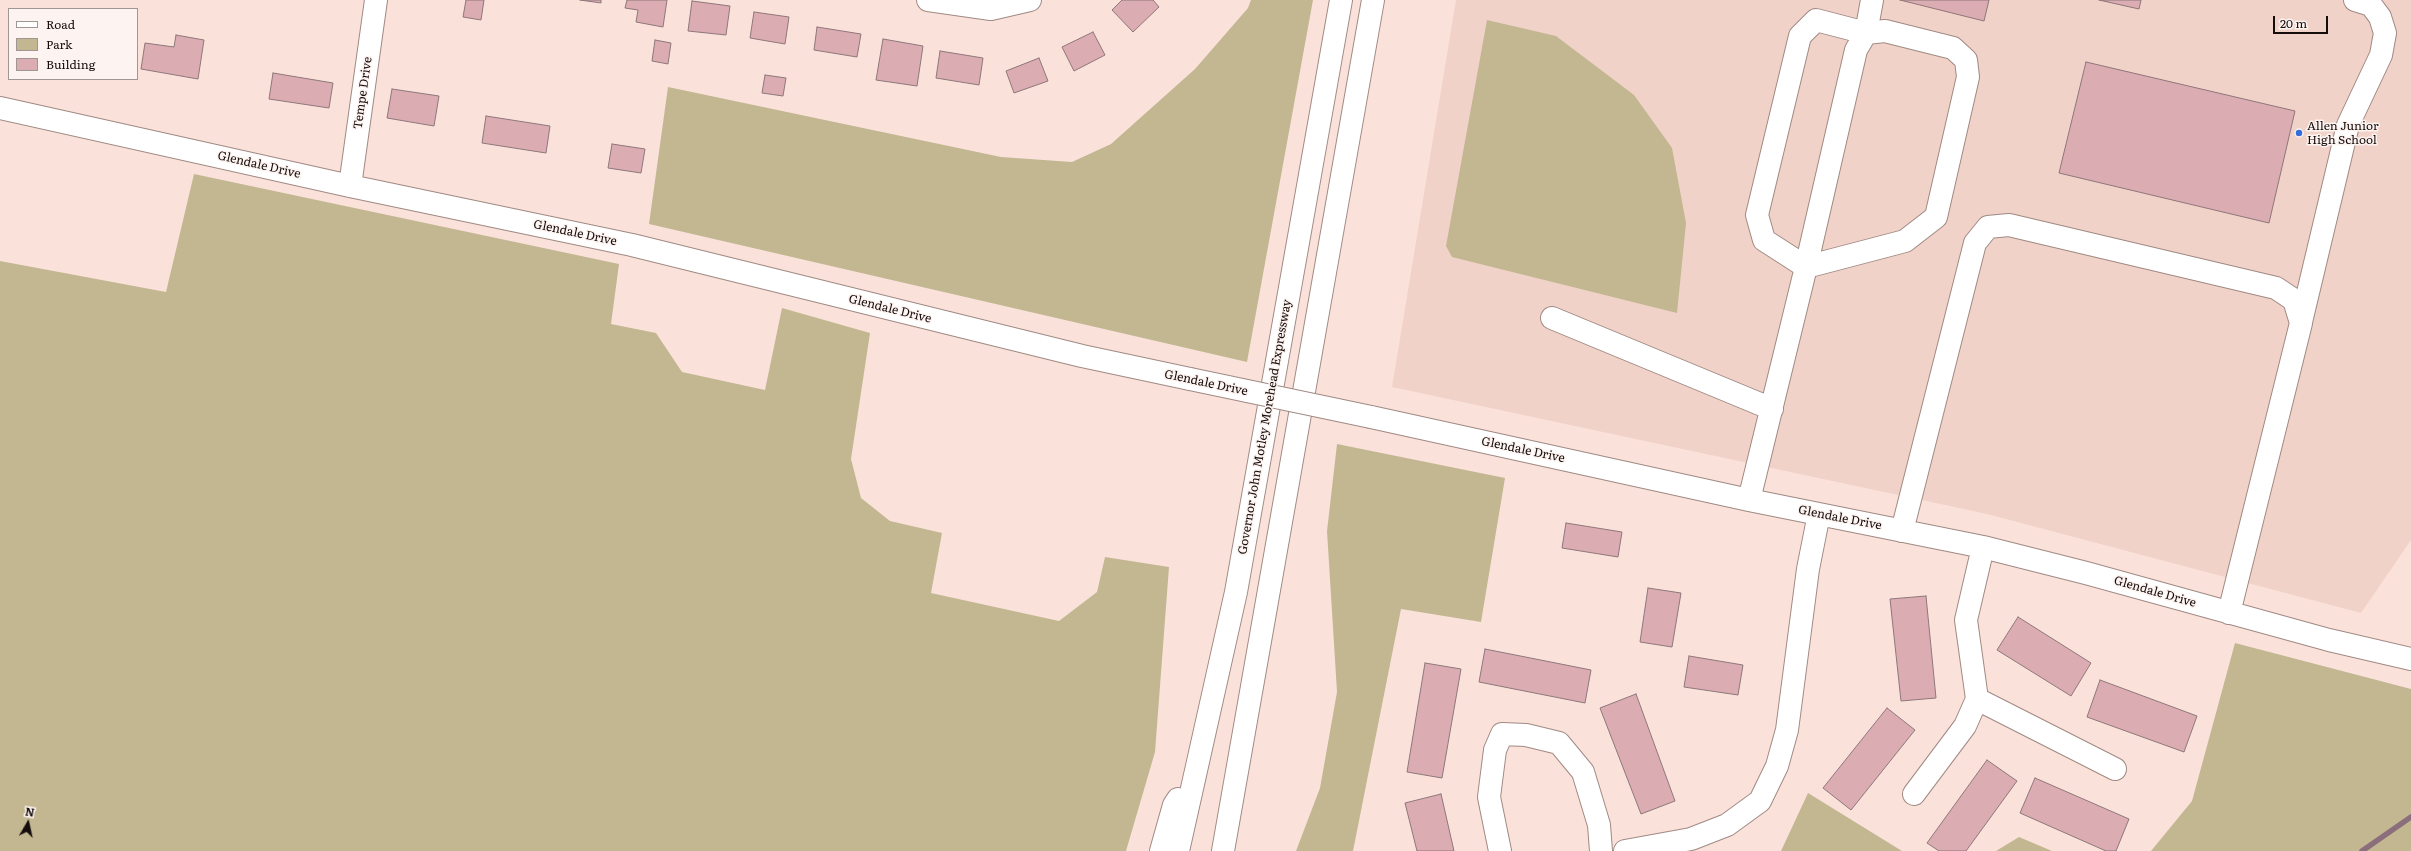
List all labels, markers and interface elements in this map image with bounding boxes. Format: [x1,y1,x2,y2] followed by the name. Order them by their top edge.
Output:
[8,8,138,80] legend
[2275,8,2330,34] scale bar
[2280,14,2307,32] text: 20 m
[46,15,75,33] text: Road
[46,35,72,53] text: Park
[46,55,95,73] text: Building
[351,56,375,130] street label: Tempe Drive
[2307,119,2379,147] place label: Allen Junior High School
[2294,128,2304,138] marker: Allen Junior High School
[216,148,302,182] street label: Glendale Drive
[532,217,618,249] street label: Glendale Drive
[847,292,933,326] street label: Glendale Drive
[1235,298,1295,556] street label: Governor John Motley Morehead Expressway
[1163,367,1249,399] street label: Glendale Drive
[1480,434,1566,466] street label: Glendale Drive
[1797,503,1883,533] street label: Glendale Drive
[2112,573,2198,611] street label: Glendale Drive
[8,803,48,843] north arrow
[24,803,36,820] text: N

